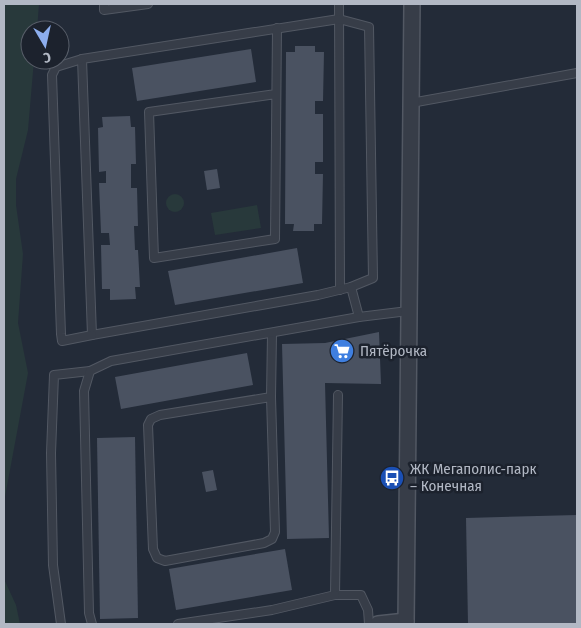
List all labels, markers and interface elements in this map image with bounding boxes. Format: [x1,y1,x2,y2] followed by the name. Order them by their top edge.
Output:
[20,20,70,70] north arrow
[41,48,52,66] text: С
[329,338,355,364] supermarket icon: Пятёрочка
[360,342,427,360] place label: Пятёрочка
[410,460,536,495] place label: ЖК Мегаполис-парк – Конечная
[379,465,405,491] bus stop icon: ЖК Мегаполис-парк – Конечная

